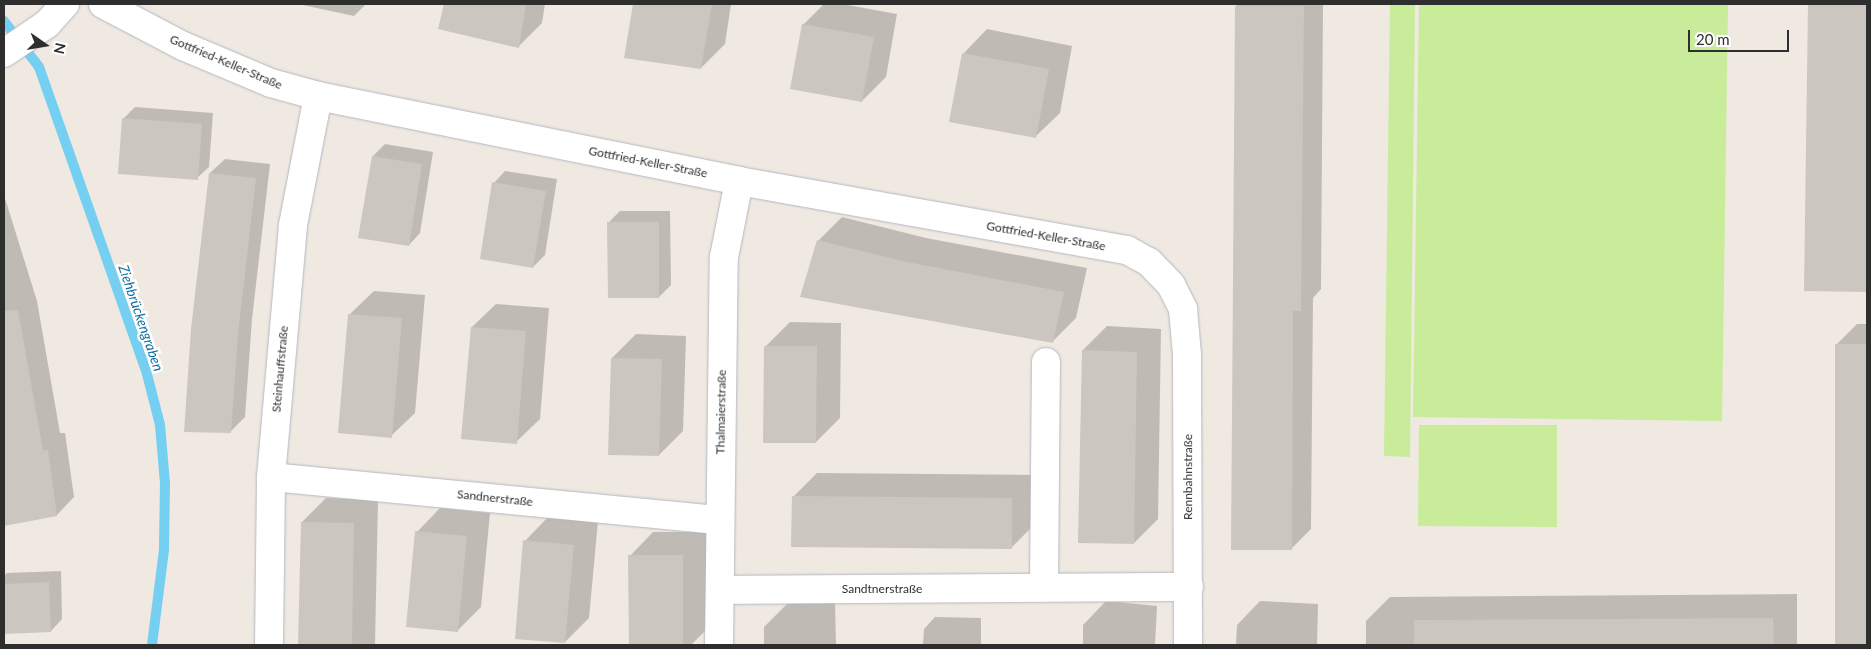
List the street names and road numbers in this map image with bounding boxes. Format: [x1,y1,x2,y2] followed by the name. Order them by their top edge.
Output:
[168,32,284,92] street label: Gottfried-Keller-Straße
[587,143,709,181] street label: Gottfried-Keller-Straße
[985,218,1107,254] street label: Gottfried-Keller-Straße
[269,325,291,413] street label: Steinhauffstraße
[713,369,729,455] street label: Thalmaierstraße
[1181,434,1195,520] street label: Rennbahnstraße
[456,487,534,509] street label: Sandnerstraße
[842,582,922,596] street label: Sandtnerstraße

